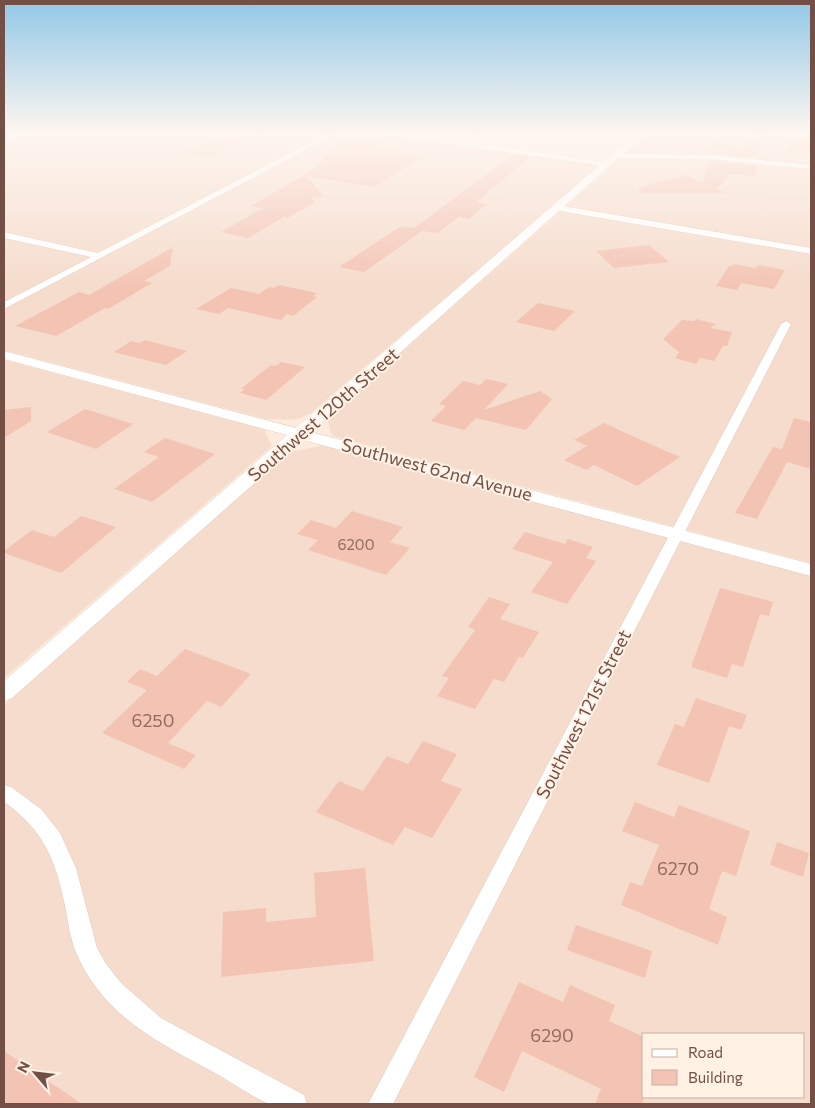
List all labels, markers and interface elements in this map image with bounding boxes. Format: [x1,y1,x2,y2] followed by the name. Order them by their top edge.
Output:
[243,342,403,486] street label: Southwest 120th Street
[339,433,535,505] street label: Southwest 62nd Avenue
[338,535,374,553] house number: 6200
[531,626,635,802] street label: Southwest 121st Street
[132,709,174,731] house number: 6250
[657,857,699,879] house number: 6270
[530,1024,574,1046] house number: 6290
[642,1033,805,1098] legend
[688,1043,723,1061] text: Road
[10,1048,60,1098] north arrow
[13,1058,33,1075] text: N
[688,1068,743,1086] text: Building

